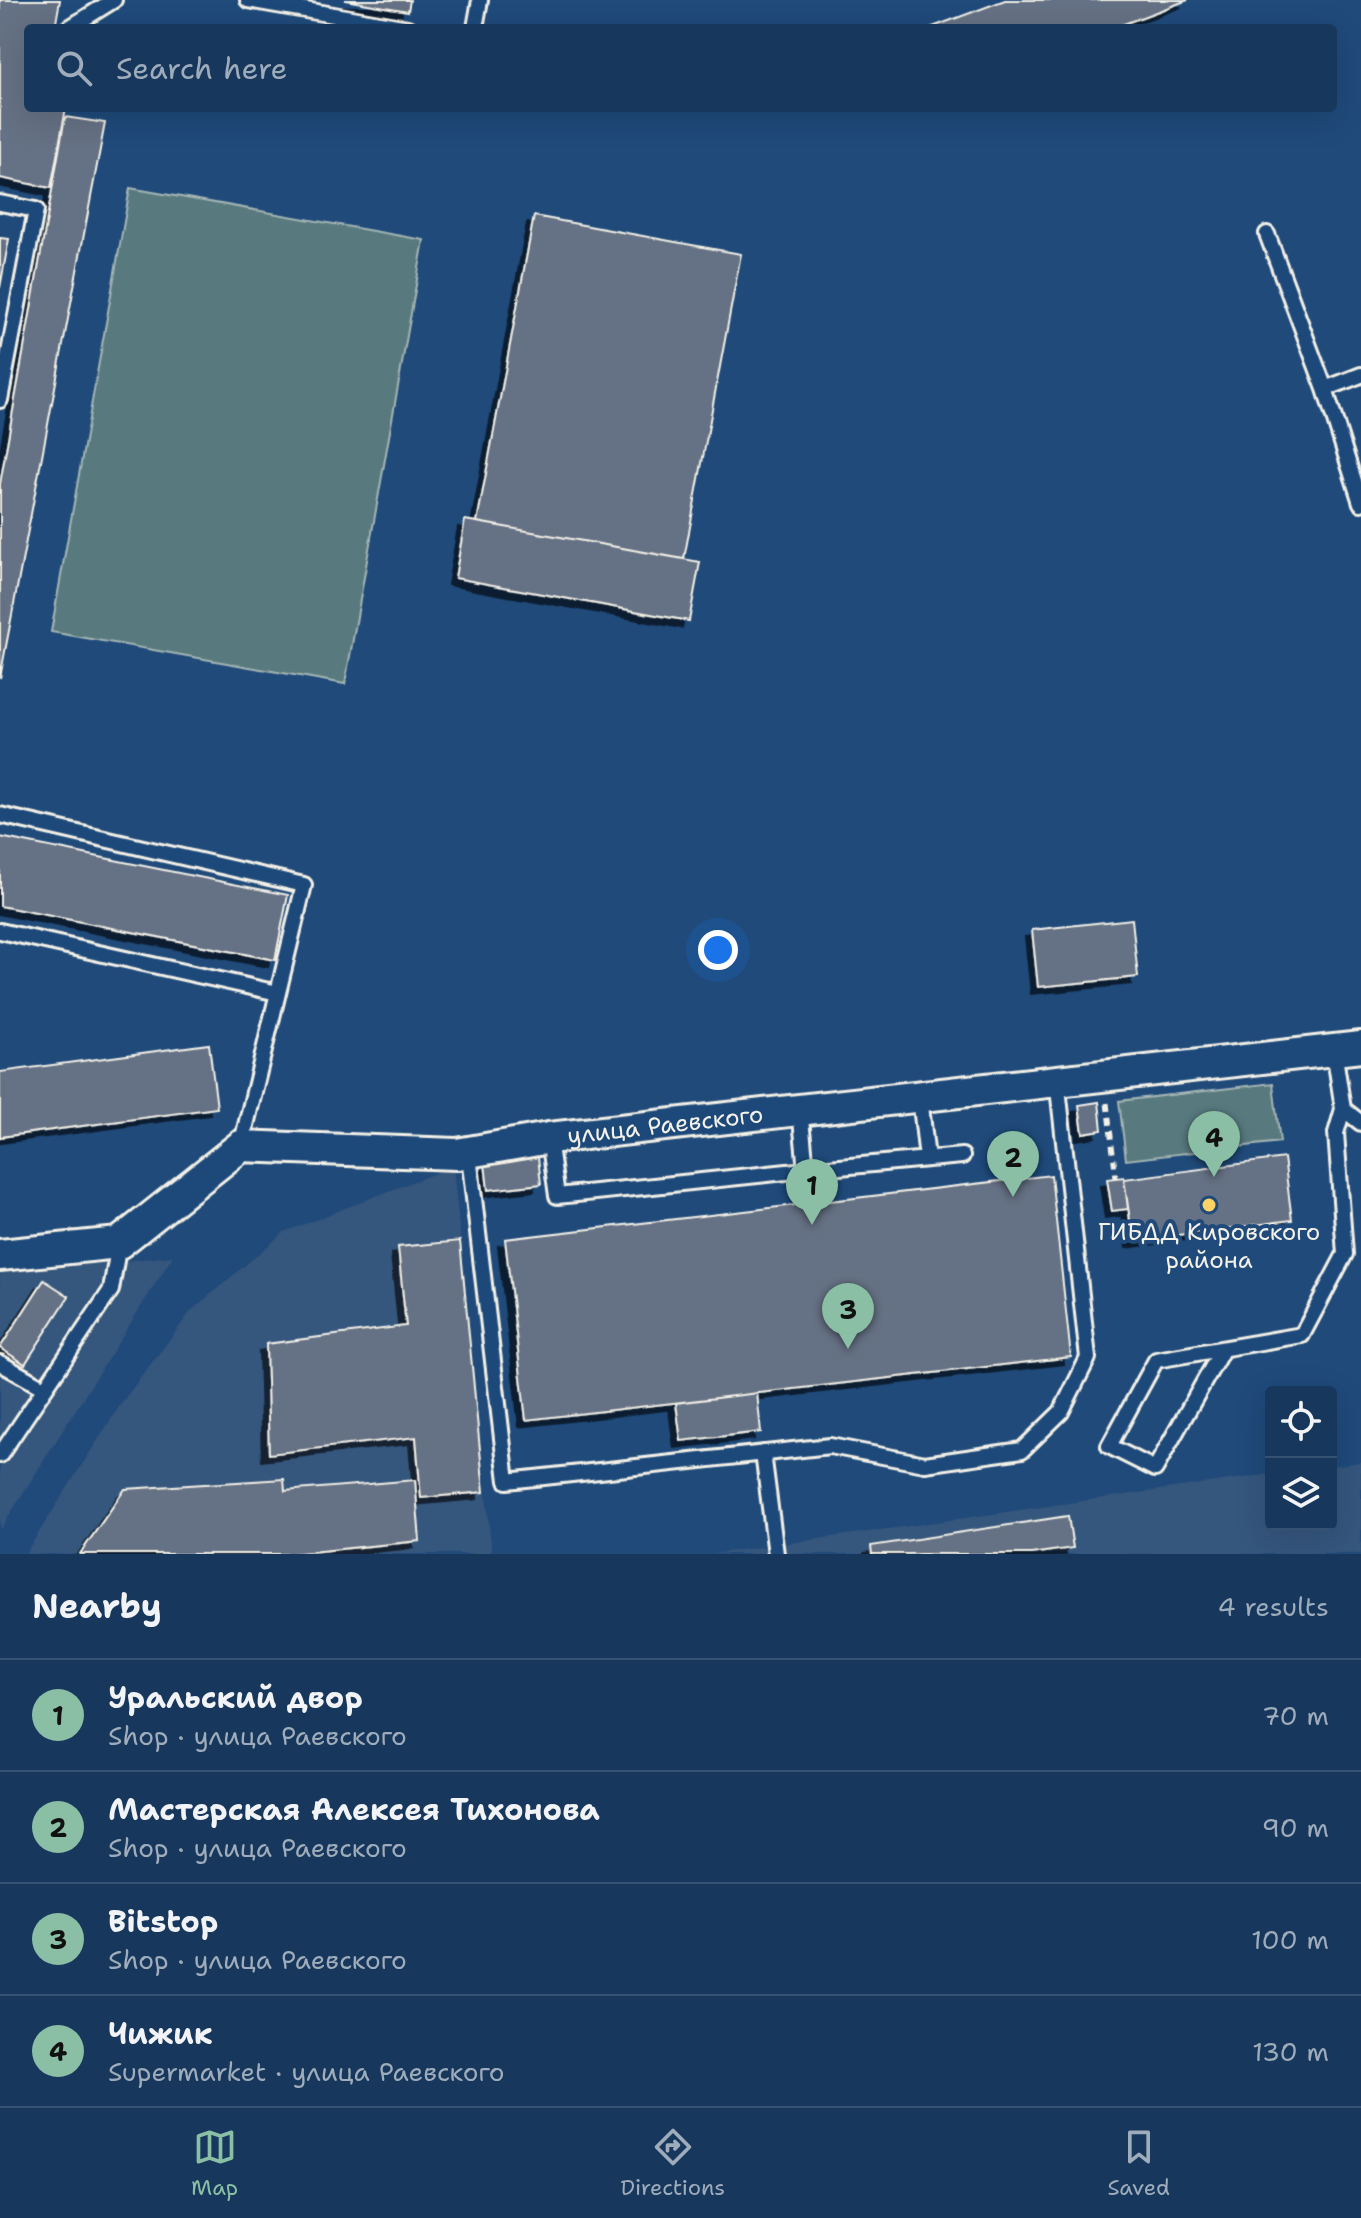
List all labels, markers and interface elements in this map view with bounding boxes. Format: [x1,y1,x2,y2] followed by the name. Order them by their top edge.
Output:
[24,24,1337,112] search box
[52,46,96,90] icon: search
[116,48,287,89] text: Search here
[698,930,738,970] your location
[566,1098,765,1152] street label: улица Раевского
[1188,1111,1240,1177] pin: 4
[987,1131,1039,1197] pin: 2
[786,1159,838,1225] pin: 1
[1200,1196,1218,1214] marker: ГИБДД Кировского района
[1098,1216,1320,1276] place label: ГИБДД Кировского района
[822,1283,874,1349] pin: 3
[1265,1386,1337,1530] map controls
[1265,1386,1337,1458] button: locate
[1265,1458,1337,1530] button: layers
[32,1583,162,1629] text: Nearby
[1217,1589,1329,1624] text: 4 results
[108,1677,363,1718] text: Уральский двор
[52,1698,64,1733] text: 1
[1262,1698,1329,1733] text: 70 m
[108,1718,407,1753] text: Shop · улица Раевского
[108,1789,600,1830] text: Мастерская Алексея Тихонова
[49,1810,67,1845] text: 2
[1262,1810,1329,1845] text: 90 m
[108,1830,407,1865] text: Shop · улица Раевского
[108,1901,218,1942] text: Bitstop
[49,1922,67,1957] text: 3
[1251,1922,1329,1957] text: 100 m
[108,1942,407,1977] text: Shop · улица Раевского
[108,2013,213,2054] text: Чижик
[49,2034,67,2069] text: 4
[1252,2034,1329,2069] text: 130 m
[108,2054,505,2089] text: Supermarket · улица Раевского
[191,2125,238,2202] tab: Map
[620,2125,725,2202] tab: Directions
[1107,2125,1170,2202] tab: Saved

